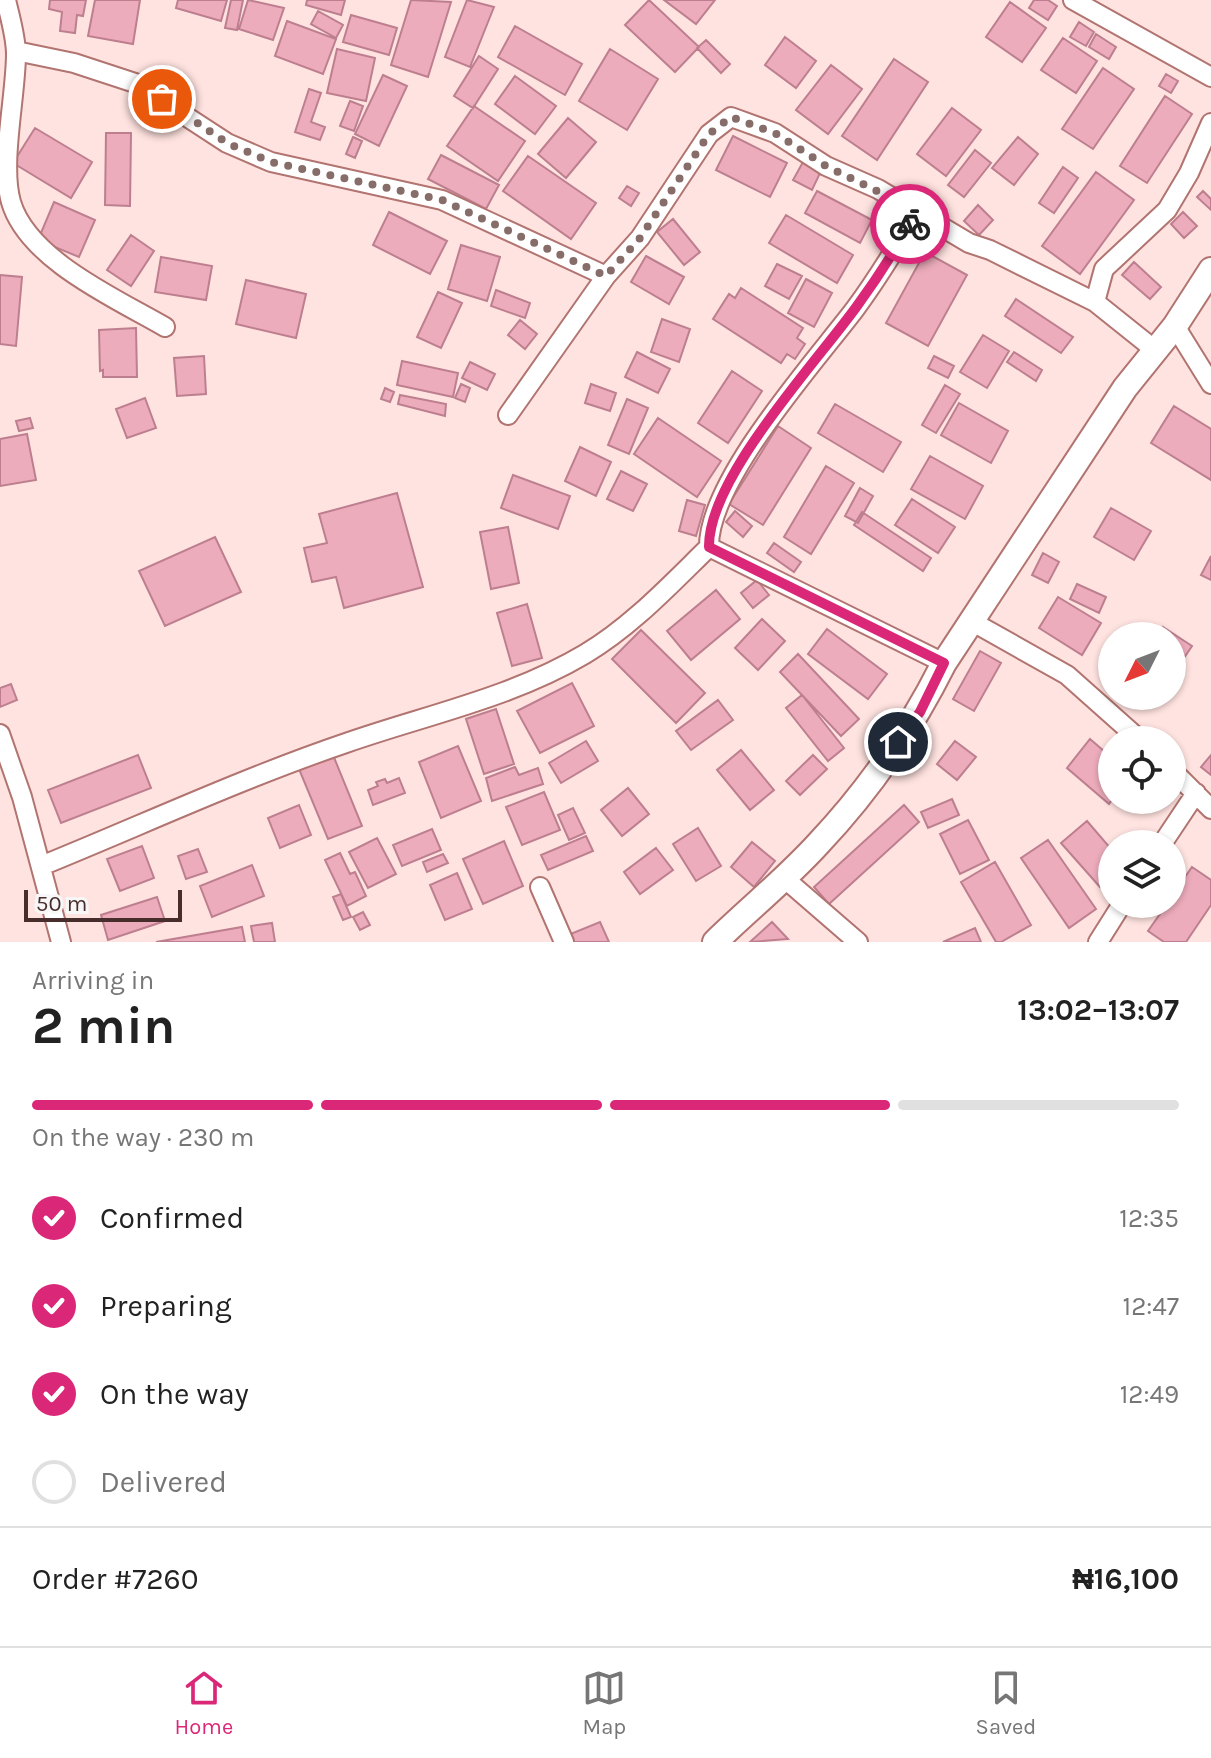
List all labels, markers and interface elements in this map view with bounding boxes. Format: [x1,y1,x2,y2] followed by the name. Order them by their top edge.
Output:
[128,65,196,133] pin
[140,77,184,121] icon: bag
[870,184,950,264] courier
[888,202,932,246] icon: bike
[1098,622,1186,710] north arrow
[1098,622,1186,918] map controls
[864,708,932,776] pin
[876,720,920,764] icon: home
[1098,726,1186,814] button: locate
[1098,830,1186,918] button: layers
[24,886,182,922] scale bar
[36,891,87,917] text: 50 m
[32,965,154,996] text: Arriving in
[1017,992,1179,1028] text: 13:02–13:07
[32,995,175,1056] text: 2 min
[32,1122,254,1153] text: On the way · 230 m
[32,1196,76,1240] icon: check
[100,1200,244,1236] text: Confirmed
[1119,1203,1179,1234] text: 12:35
[32,1284,76,1328] icon: check
[100,1288,232,1324] text: Preparing
[1123,1291,1179,1322] text: 12:47
[32,1372,76,1416] icon: check
[100,1376,249,1412] text: On the way
[1120,1379,1179,1410] text: 12:49
[100,1464,227,1500] text: Delivered
[32,1561,199,1597] text: Order #7260
[1072,1561,1179,1597] text: ₦16,100
[175,1666,233,1740] tab: Home
[582,1666,626,1740] tab: Map
[976,1666,1036,1740] tab: Saved

